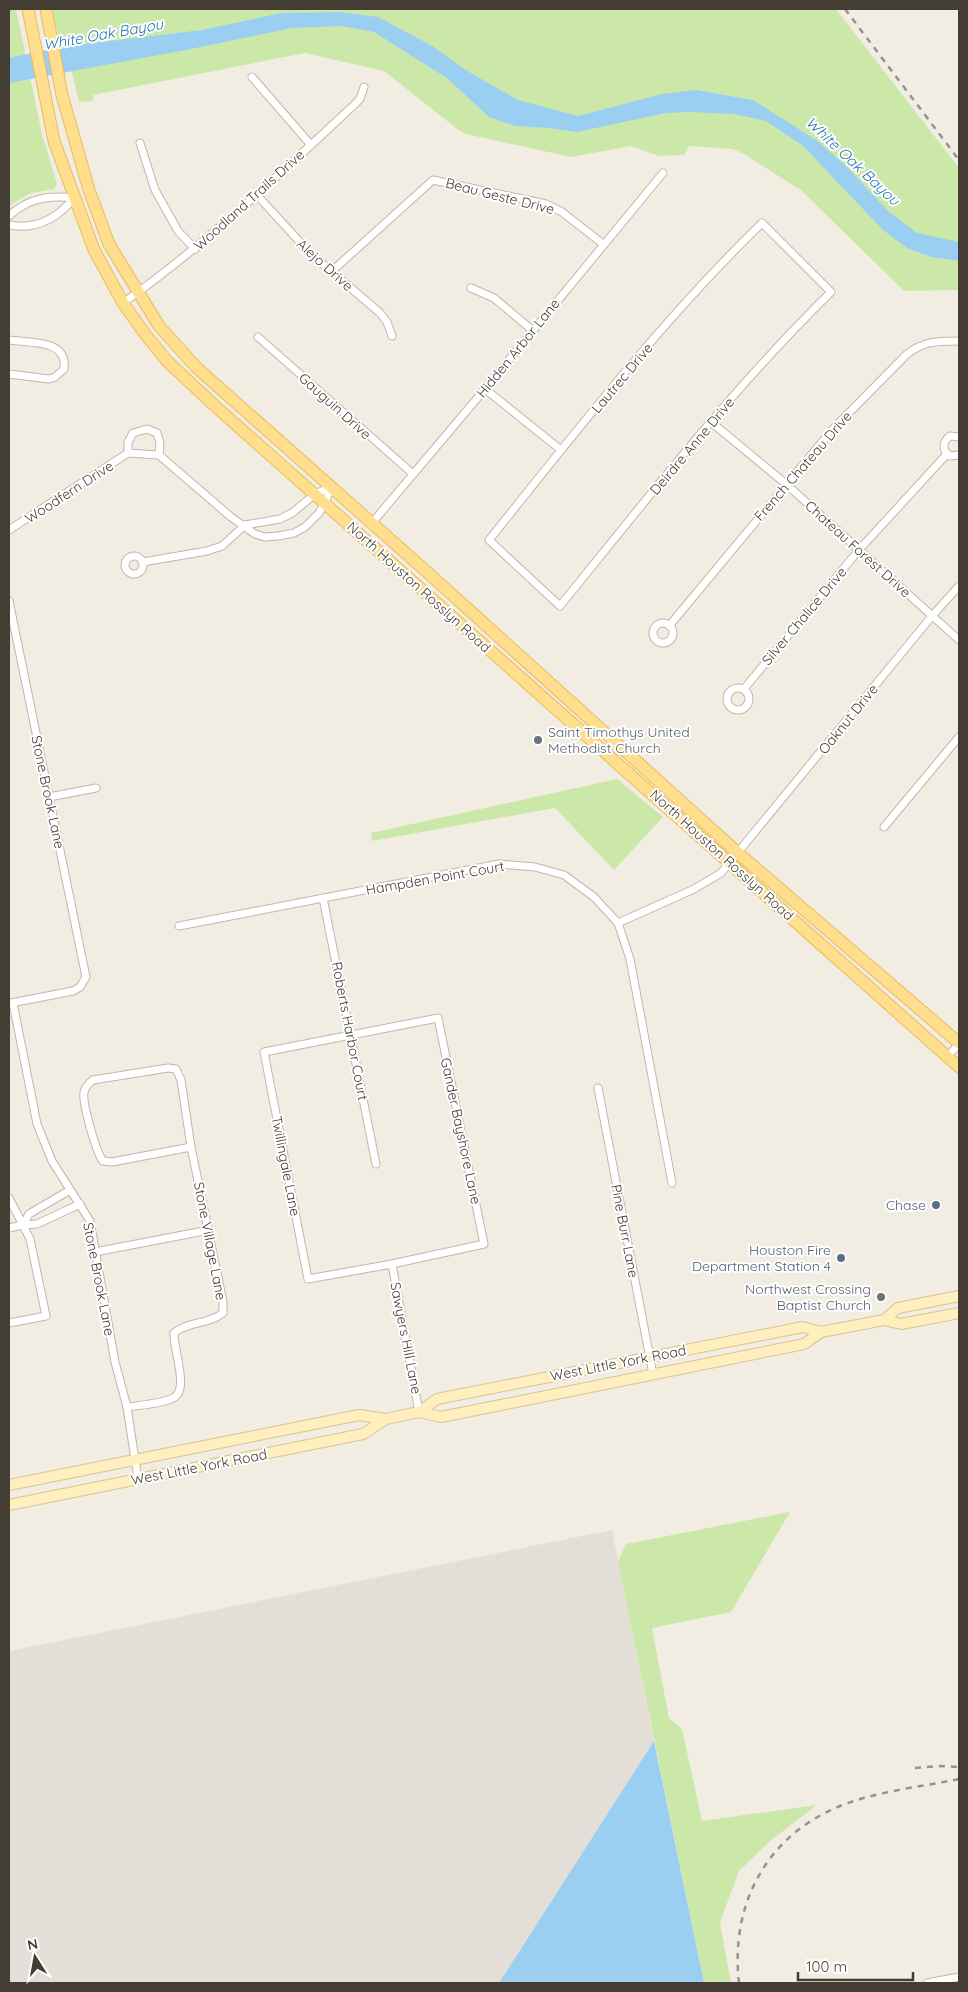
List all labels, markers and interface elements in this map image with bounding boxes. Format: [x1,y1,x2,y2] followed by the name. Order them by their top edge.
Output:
[42,14,166,54] water label: White Oak Bayou
[802,113,905,210] water label: White Oak Bayou
[190,146,308,254] street label: Woodland Trails Drive
[444,174,556,218] street label: Beau Geste Drive
[293,235,357,295] street label: Alejo Drive
[472,295,564,401] street label: Hidden Arbor Lane
[587,339,657,417] street label: Lautrec Drive
[295,369,375,443] street label: Gauguin Drive
[646,393,738,499] street label: Deirdre Anne Drive
[750,407,856,525] street label: French Chateau Drive
[21,457,117,527] street label: Woodfern Drive
[801,497,915,601] street label: Chateau Forest Drive
[343,518,495,656] street label: North Houston Rosslyn Road
[758,563,850,669] street label: Silver Chalice Drive
[814,680,882,758] street label: Oaknut Drive
[548,723,690,757] place label: Saint Timothys United Methodist Church
[27,734,69,850] street label: Stone Brook Lane
[532,734,544,746] marker: Saint Timothys United Methodist Church
[646,786,798,924] street label: North Houston Rosslyn Road
[364,857,506,899] street label: Hampden Point Court
[328,960,372,1102] street label: Roberts Harbor Court
[437,1056,485,1206] street label: Gander Bayshore Lane
[267,1114,305,1218] street label: Twillingale Lane
[190,1180,230,1302] street label: Stone Village Lane
[607,1183,643,1279] street label: Pine Burr Lane
[886,1196,926,1214] place label: Chase
[930,1199,942,1211] marker: Chase
[79,1221,119,1337] street label: Stone Brook Lane
[692,1241,831,1275] place label: Houston Fire Department Station 4
[835,1252,847,1264] marker: Houston Fire Department Station 4
[745,1280,871,1314] place label: Northwest Crossing Baptist Church
[386,1281,426,1396] street label: Sawyers Hill Lane
[875,1291,887,1303] marker: Northwest Crossing Baptist Church
[548,1341,688,1385] street label: West Little York Road
[129,1445,269,1489] street label: West Little York Road
[10,1932,60,1982] north arrow
[26,1934,39,1954] text: N
[798,1950,913,1982] scale bar
[806,1957,847,1976] text: 100 m

